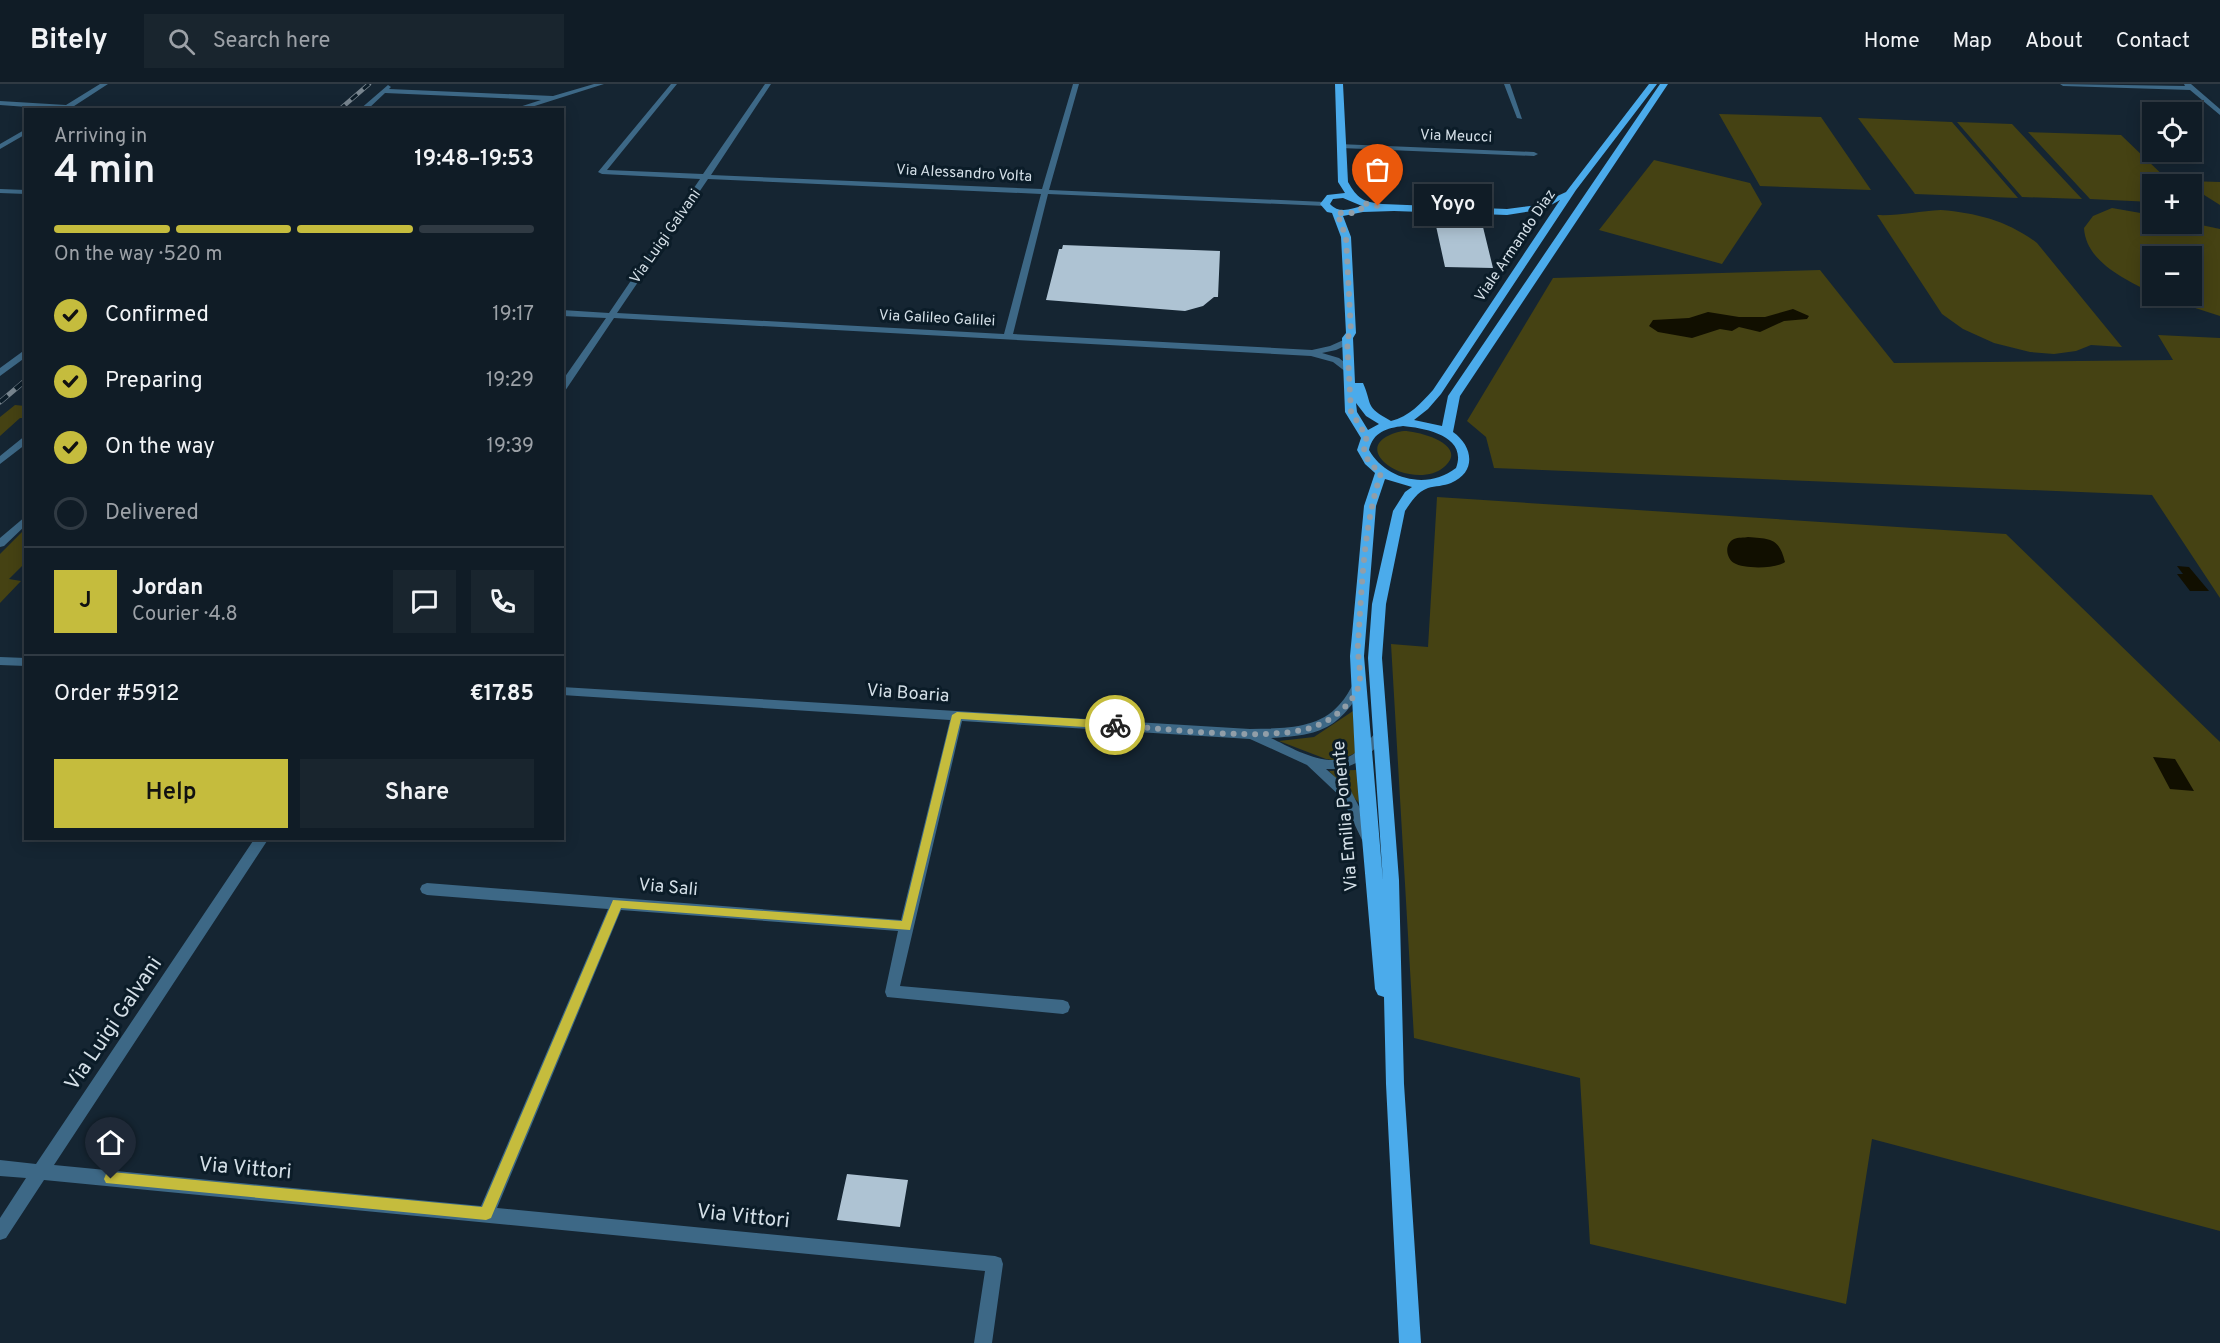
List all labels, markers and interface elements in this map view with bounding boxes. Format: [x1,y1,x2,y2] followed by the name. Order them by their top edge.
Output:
[144,14,564,68] search box
[30,23,108,59] text: Bitely
[165,25,198,58] icon: search
[213,28,330,55] text: Search here
[1864,28,1920,55] text: Home
[1953,28,1992,55] text: Map
[2025,28,2083,55] text: About
[2116,28,2190,55] text: Contact
[2142,102,2202,306] map controls
[2142,102,2202,162] button: locate
[54,124,147,150] text: Arriving in
[1419,126,1493,148] street label: Via Meucci
[1352,144,1403,206] pin
[414,146,534,173] text: 19:48–19:53
[54,148,155,197] text: 4 min
[1361,153,1394,186] icon: bag
[895,161,1033,187] street label: Via Alessandro Volta
[2142,174,2202,234] button: +
[1414,185,1492,227] callout: Yoyo
[626,186,706,288] street label: Via Luigi Galvani
[1471,186,1561,306] street label: Viale Armando Diaz
[1431,192,1475,218] text: Yoyo
[54,242,222,268] text: On the way · 520 m
[2142,246,2202,306] button: −
[54,299,87,332] icon: check
[105,302,209,329] text: Confirmed
[492,302,534,328] text: 19:17
[878,306,996,332] street label: Via Galileo Galilei
[54,365,87,398] icon: check
[105,368,203,395] text: Preparing
[486,368,534,394] text: 19:29
[54,431,87,464] icon: check
[105,434,215,461] text: On the way
[487,434,534,460] text: 19:39
[105,500,199,527] text: Delivered
[393,570,456,633] button: chat
[471,570,534,633] button: phone
[132,575,203,602] text: Jordan
[79,588,92,615] text: J
[132,602,238,628] text: Courier · 4.8
[866,680,950,708] street label: Via Boaria
[54,681,180,708] text: Order #5912
[470,681,534,708] text: €17.85
[1085,695,1145,755] courier
[1099,709,1132,742] icon: bike
[1328,740,1364,892] street label: Via Emilia Ponente
[54,759,288,828] button: Help
[300,759,534,828] button: Share
[637,874,699,902] street label: Via Sali
[59,952,169,1096] street label: Via Luigi Galvani
[85,1117,136,1179] pin
[94,1126,127,1159] icon: home
[197,1151,293,1187] street label: Via Vittori
[695,1199,791,1235] street label: Via Vittori

